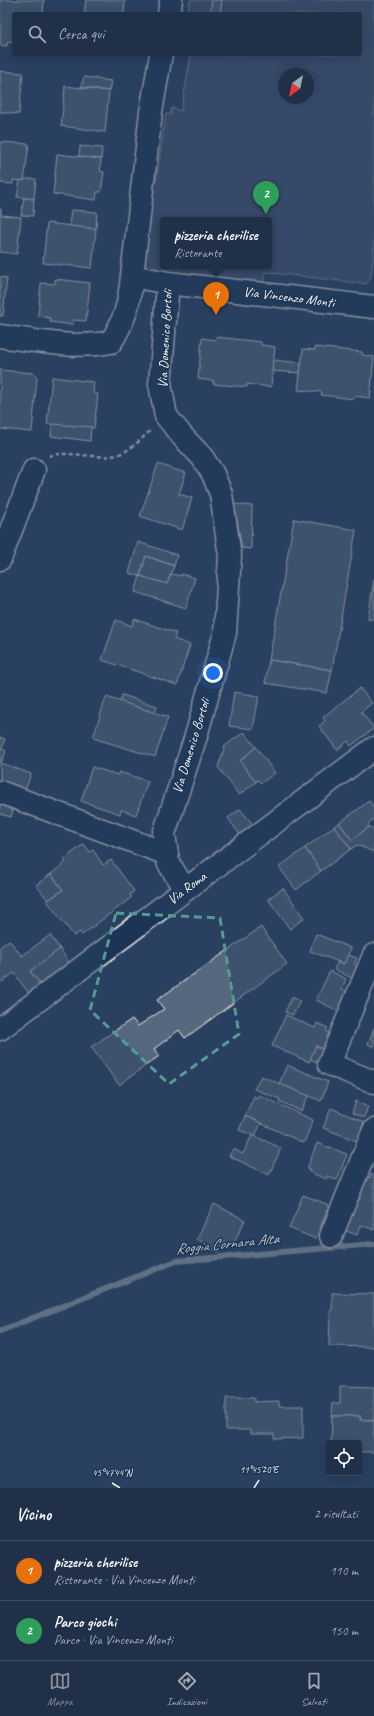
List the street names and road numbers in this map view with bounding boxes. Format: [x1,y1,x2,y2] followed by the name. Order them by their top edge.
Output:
[243,283,338,311] street label: Via Vincenzo Monti
[154,287,176,388] street label: Via Domenico Bortoli
[169,694,214,795] street label: Via Domenico Bortoli
[164,867,211,908] street label: Via Roma

